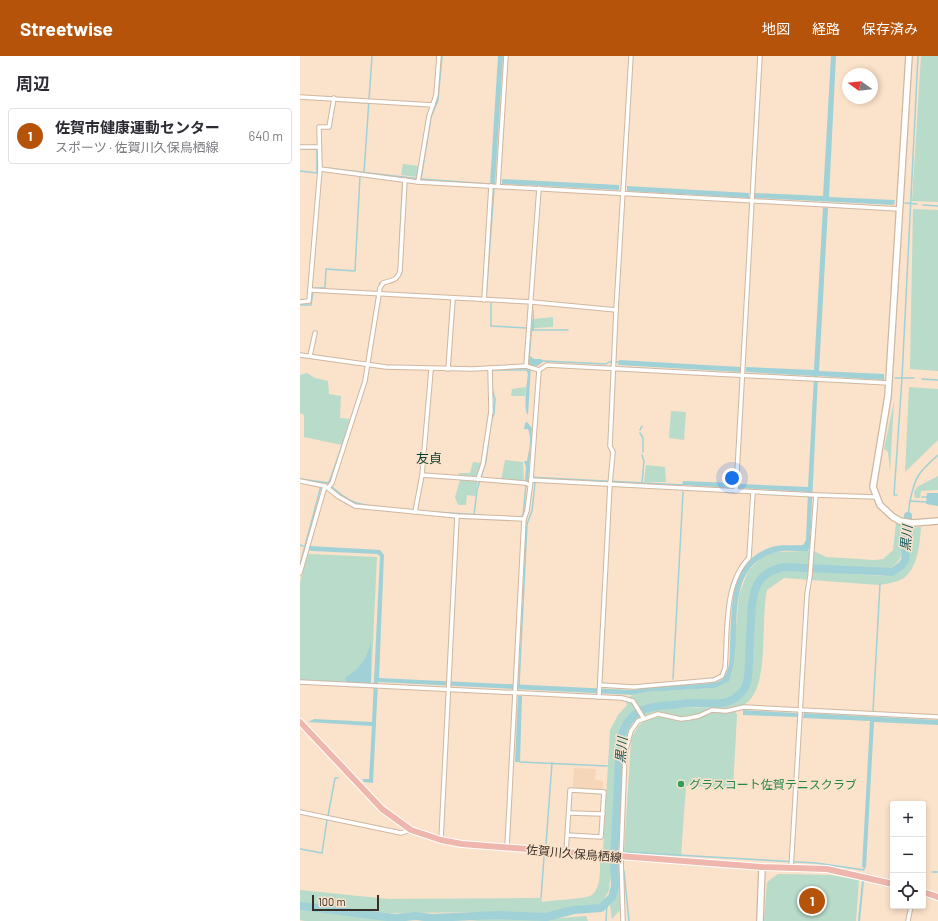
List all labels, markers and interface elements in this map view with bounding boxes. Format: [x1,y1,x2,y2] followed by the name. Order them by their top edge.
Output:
[20,17,113,40] text: Streetwise
[762,20,790,37] text: 地図
[812,20,840,37] text: 経路
[862,20,918,37] text: 保存済み
[842,68,878,104] north arrow
[16,73,50,93] text: 周辺
[55,118,220,136] text: 佐賀市健康運動センター
[28,128,32,144] text: 1
[248,128,283,144] text: 640 m
[55,139,219,155] text: スポーツ · 佐賀川久保鳥栖線
[416,450,442,466] district label: 友貞
[722,468,742,488] your location
[897,522,915,552] water label: 黒川
[612,734,630,764] water label: 黒川
[689,777,857,791] place label: グラスコート佐賀テニスクラブ
[676,779,686,789] marker: グラスコート佐賀テニスクラブ
[890,801,926,909] map controls
[890,801,926,837] button: +
[890,837,926,873] button: −
[526,842,622,864] street label: 佐賀川久保鳥栖線
[890,873,926,909] button: locate
[799,886,825,916] pin: 1
[312,893,379,912] scale bar
[318,895,346,908] text: 100 m

